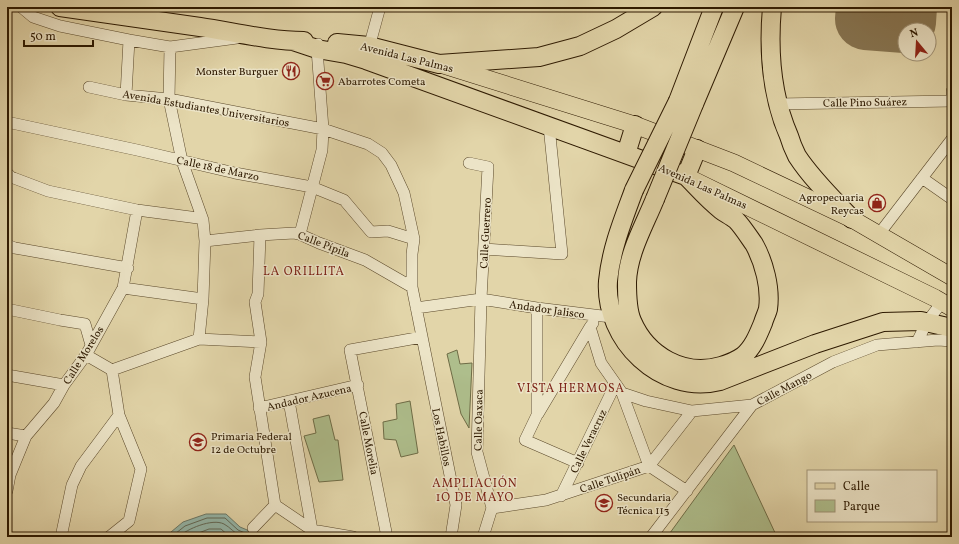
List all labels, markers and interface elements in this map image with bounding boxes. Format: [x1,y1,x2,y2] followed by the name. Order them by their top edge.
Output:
[24,22,93,48] scale bar
[897,22,937,62] north arrow
[908,26,920,42] text: N
[30,29,56,45] text: 50 m
[359,40,455,77] street label: Avenida Las Palmas
[281,61,301,81] restaurant icon: Monster Burguer
[196,65,278,80] place label: Monster Burguer
[315,71,335,91] supermarket icon: Abarrotes Cometa
[338,75,426,90] place label: Abarrotes Cometa
[121,87,291,132] street label: Avenida Estudiantes Universitarios
[823,95,908,112] street label: Calle Pino Suárez
[175,153,260,186] street label: Calle 18 de Marzo
[656,161,749,214] street label: Avenida Las Palmas
[799,191,865,219] place label: Agropecuaria Reycas
[867,193,887,213] shop icon: Agropecuaria Reycas
[477,197,496,269] street label: Calle Guerrero
[295,229,352,262] street label: Calle Pípila
[263,264,345,280] district label: LA ORILLITA
[508,298,586,323] street label: Andador Jalisco
[60,324,108,388] street label: Calle Morelos
[755,368,815,410] street label: Calle Mango
[266,381,354,415] street label: Andador Azucena
[517,381,625,397] district label: VISTA HERMOSA
[471,389,488,451] street label: Calle Oaxaca
[427,407,454,468] street label: Los Habillos
[567,407,612,476] street label: Calle Veracruz
[354,410,381,477] street label: Calle Morelia
[211,430,292,458] place label: Primaria Federal 12 de Octubre
[188,432,208,452] school or university icon: Primaria Federal 12 de Octubre
[578,463,643,498] street label: Calle Tulipán
[807,470,937,522] legend
[432,475,518,506] district label: AMPLIACIÓN 1O DE MAYO
[843,479,870,495] text: Calle
[617,491,672,519] place label: Secundaria Técnica 113
[594,493,614,513] school or university icon: Secundaria Técnica 113
[843,499,880,515] text: Parque

